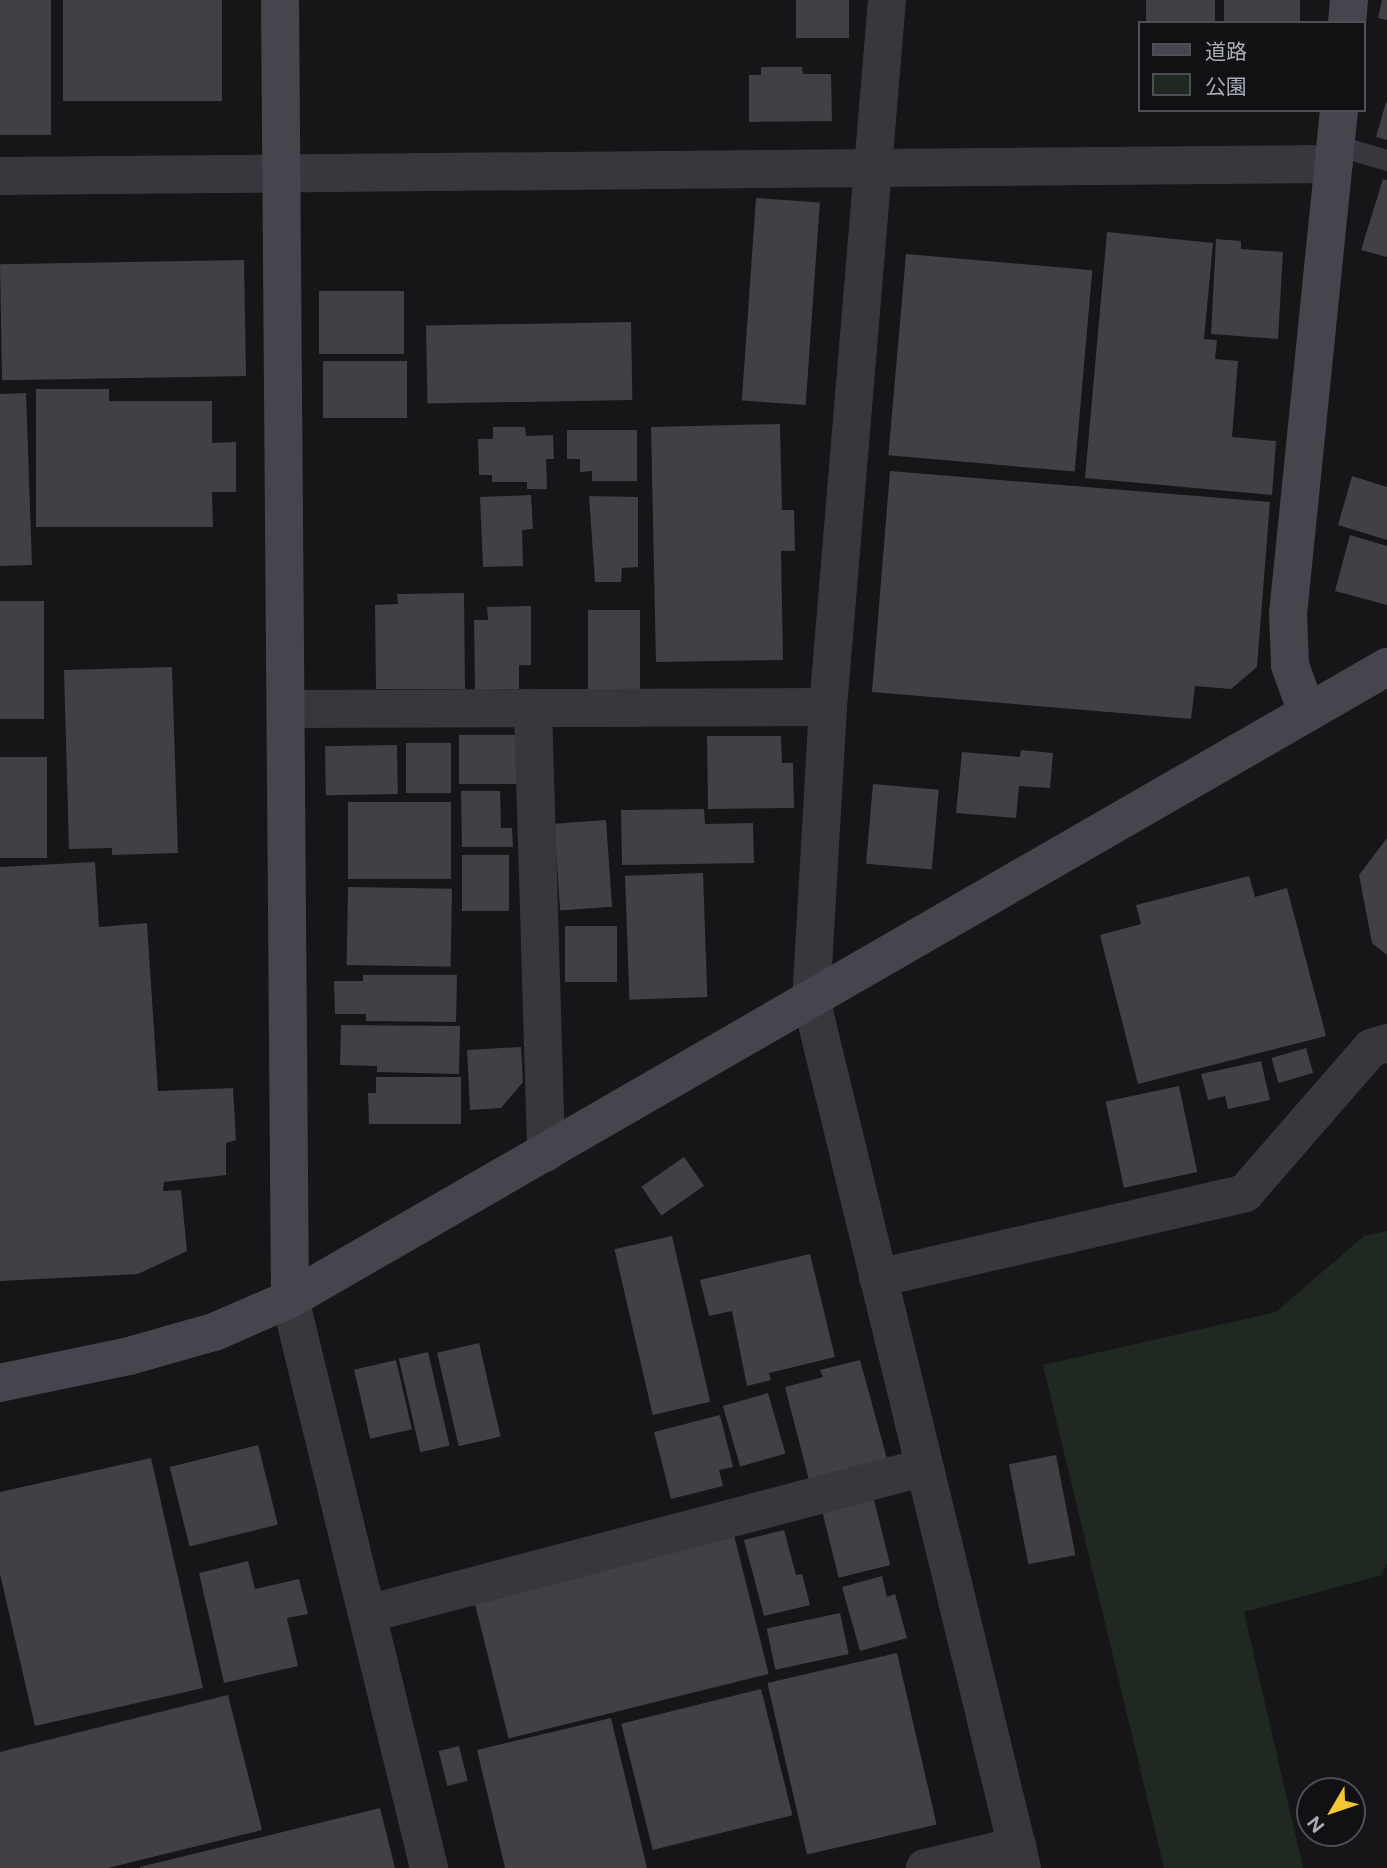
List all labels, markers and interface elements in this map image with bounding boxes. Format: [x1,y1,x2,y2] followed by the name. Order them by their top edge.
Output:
[1138,21,1366,112] legend
[1205,39,1247,64] text: 道路
[1205,74,1247,99] text: 公園
[1296,1777,1366,1847] north arrow
[1302,1811,1329,1837] text: N

